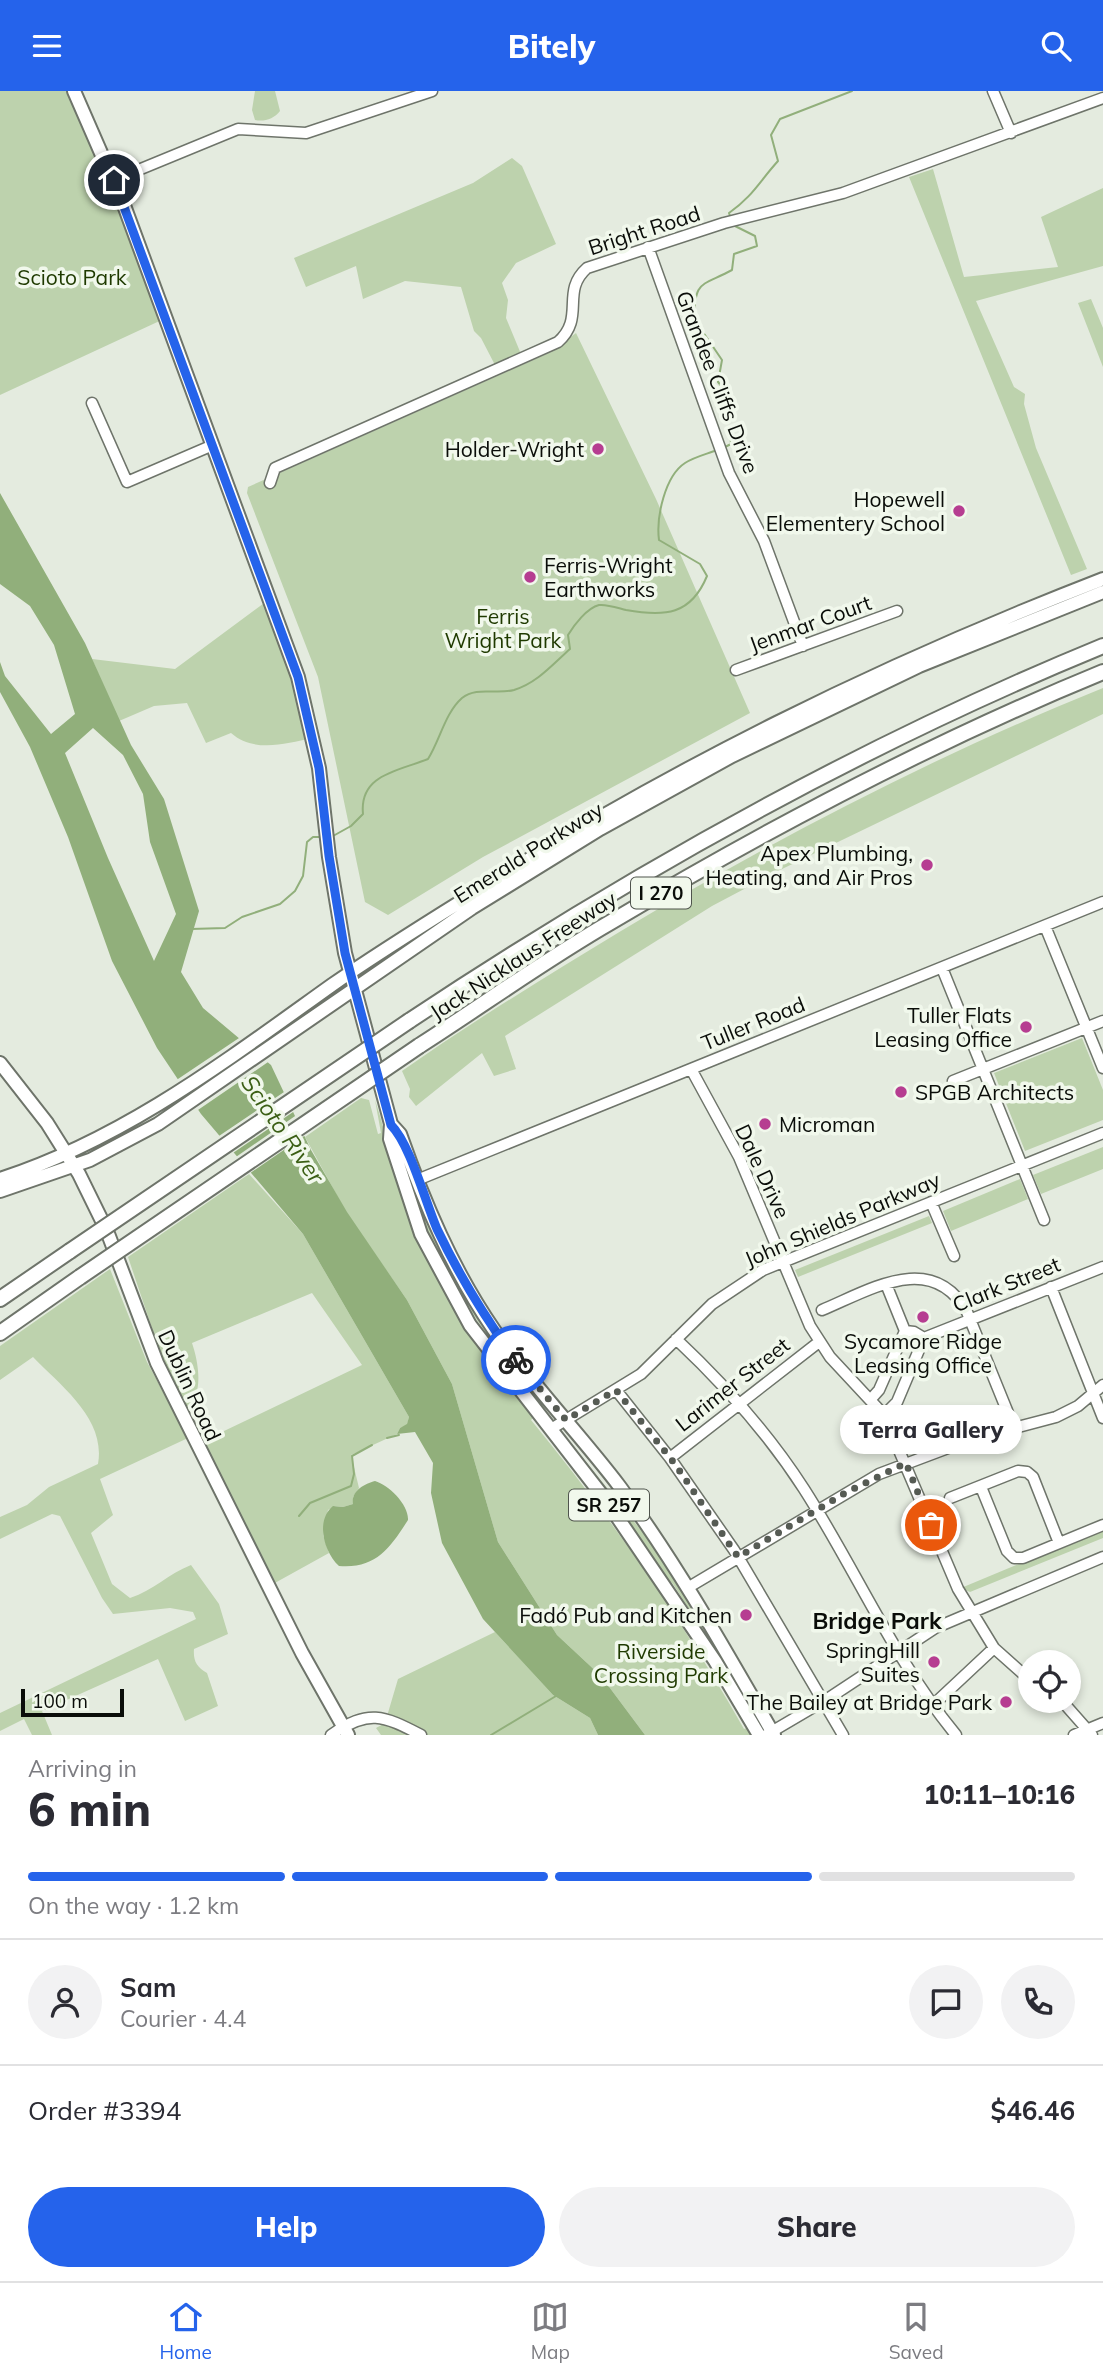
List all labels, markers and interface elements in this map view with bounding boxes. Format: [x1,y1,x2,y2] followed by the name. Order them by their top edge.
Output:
[508,26,595,66] text: Bitely
[28,27,66,65] icon: menu
[1037,27,1075,65] icon: search
[84,150,144,210] pin
[95,161,133,199] icon: home
[585,200,703,260] street label: Bright Road
[17,264,127,290] park label: Scioto Park
[671,287,765,477] street label: Grandee Cliffs Drive
[445,436,584,462] place label: Holder-Wright
[590,441,606,457] marker: Holder-Wright
[766,486,945,536] place label: Hopewell Elementery School
[951,503,967,519] marker: Hopewell Elementery School
[544,552,673,602] place label: Ferris-Wright Earthworks
[522,569,538,585] marker: Ferris-Wright Earthworks
[745,589,875,657] street label: Jenmar Court
[445,603,562,653] park label: Ferris Wright Park
[449,796,607,908] street label: Emerald Parkway
[705,840,913,890] place label: Apex Plumbing, Heating, and Air Pros
[919,857,935,873] marker: Apex Plumbing, Heating, and Air Pros
[631,877,691,909] road number: I 270
[425,885,621,1025] street label: Jack Nicklaus Freeway
[697,990,809,1056] street label: Tuller Road
[874,1002,1012,1052] place label: Tuller Flats Leasing Office
[1018,1019,1034,1035] marker: Tuller Flats Leasing Office
[235,1069,332,1190] water label: Scioto River
[915,1079,1074,1105] place label: SPGB Architects
[893,1084,909,1100] marker: SPGB Architects
[779,1111,875,1137] place label: Microman
[757,1116,773,1132] marker: Microman
[730,1120,796,1222] street label: Dale Drive
[740,1166,944,1272] street label: John Shields Parkway
[948,1251,1064,1317] street label: Clark Street
[915,1309,931,1325] marker: Sycamore Ridge Leasing Office
[153,1325,227,1445] street label: Dublin Road
[481,1325,551,1395] courier
[844,1328,1002,1378] place label: Sycamore Ridge Leasing Office
[670,1331,794,1437] street label: Larimer Street
[497,1341,535,1379] icon: bike
[840,1406,1022,1455] callout: Terra Gallery
[859,1415,1003,1444] text: Terra Gallery
[569,1489,649,1521] road number: SR 257
[901,1495,961,1555] pin
[912,1506,950,1544] icon: bag
[519,1602,732,1628] place label: Fadó Pub and Kitchen
[812,1606,943,1635] district label: Bridge Park
[738,1607,754,1623] marker: Fadó Pub and Kitchen
[826,1637,920,1687] place label: SpringHill Suites
[594,1638,728,1688] park label: Riverside Crossing Park
[1018,1650,1081,1713] map controls
[1018,1650,1081,1713] button: locate
[926,1654,942,1670] marker: SpringHill Suites
[21,1686,124,1718] scale bar
[32,1689,88,1713] text: 100 m
[747,1689,992,1715] place label: The Bailey at Bridge Park
[998,1694,1014,1710] marker: The Bailey at Bridge Park
[28,1754,137,1783] text: Arriving in
[924,1778,1075,1811] text: 10:11–10:16
[28,1780,151,1838] text: 6 min
[28,1891,239,1920] text: On the way · 1.2 km
[28,1965,102,2039] button: person
[909,1965,983,2039] button: chat
[1001,1965,1075,2039] button: phone
[120,1971,176,2004] text: Sam
[120,2004,246,2033] text: Courier · 4.4
[28,2094,181,2127] text: Order #3394
[991,2094,1075,2127] text: $46.46
[28,2187,545,2267] button: Help
[559,2187,1075,2267] button: Share
[159,2298,212,2364] tab: Home
[531,2298,570,2364] tab: Map
[889,2298,944,2364] tab: Saved

